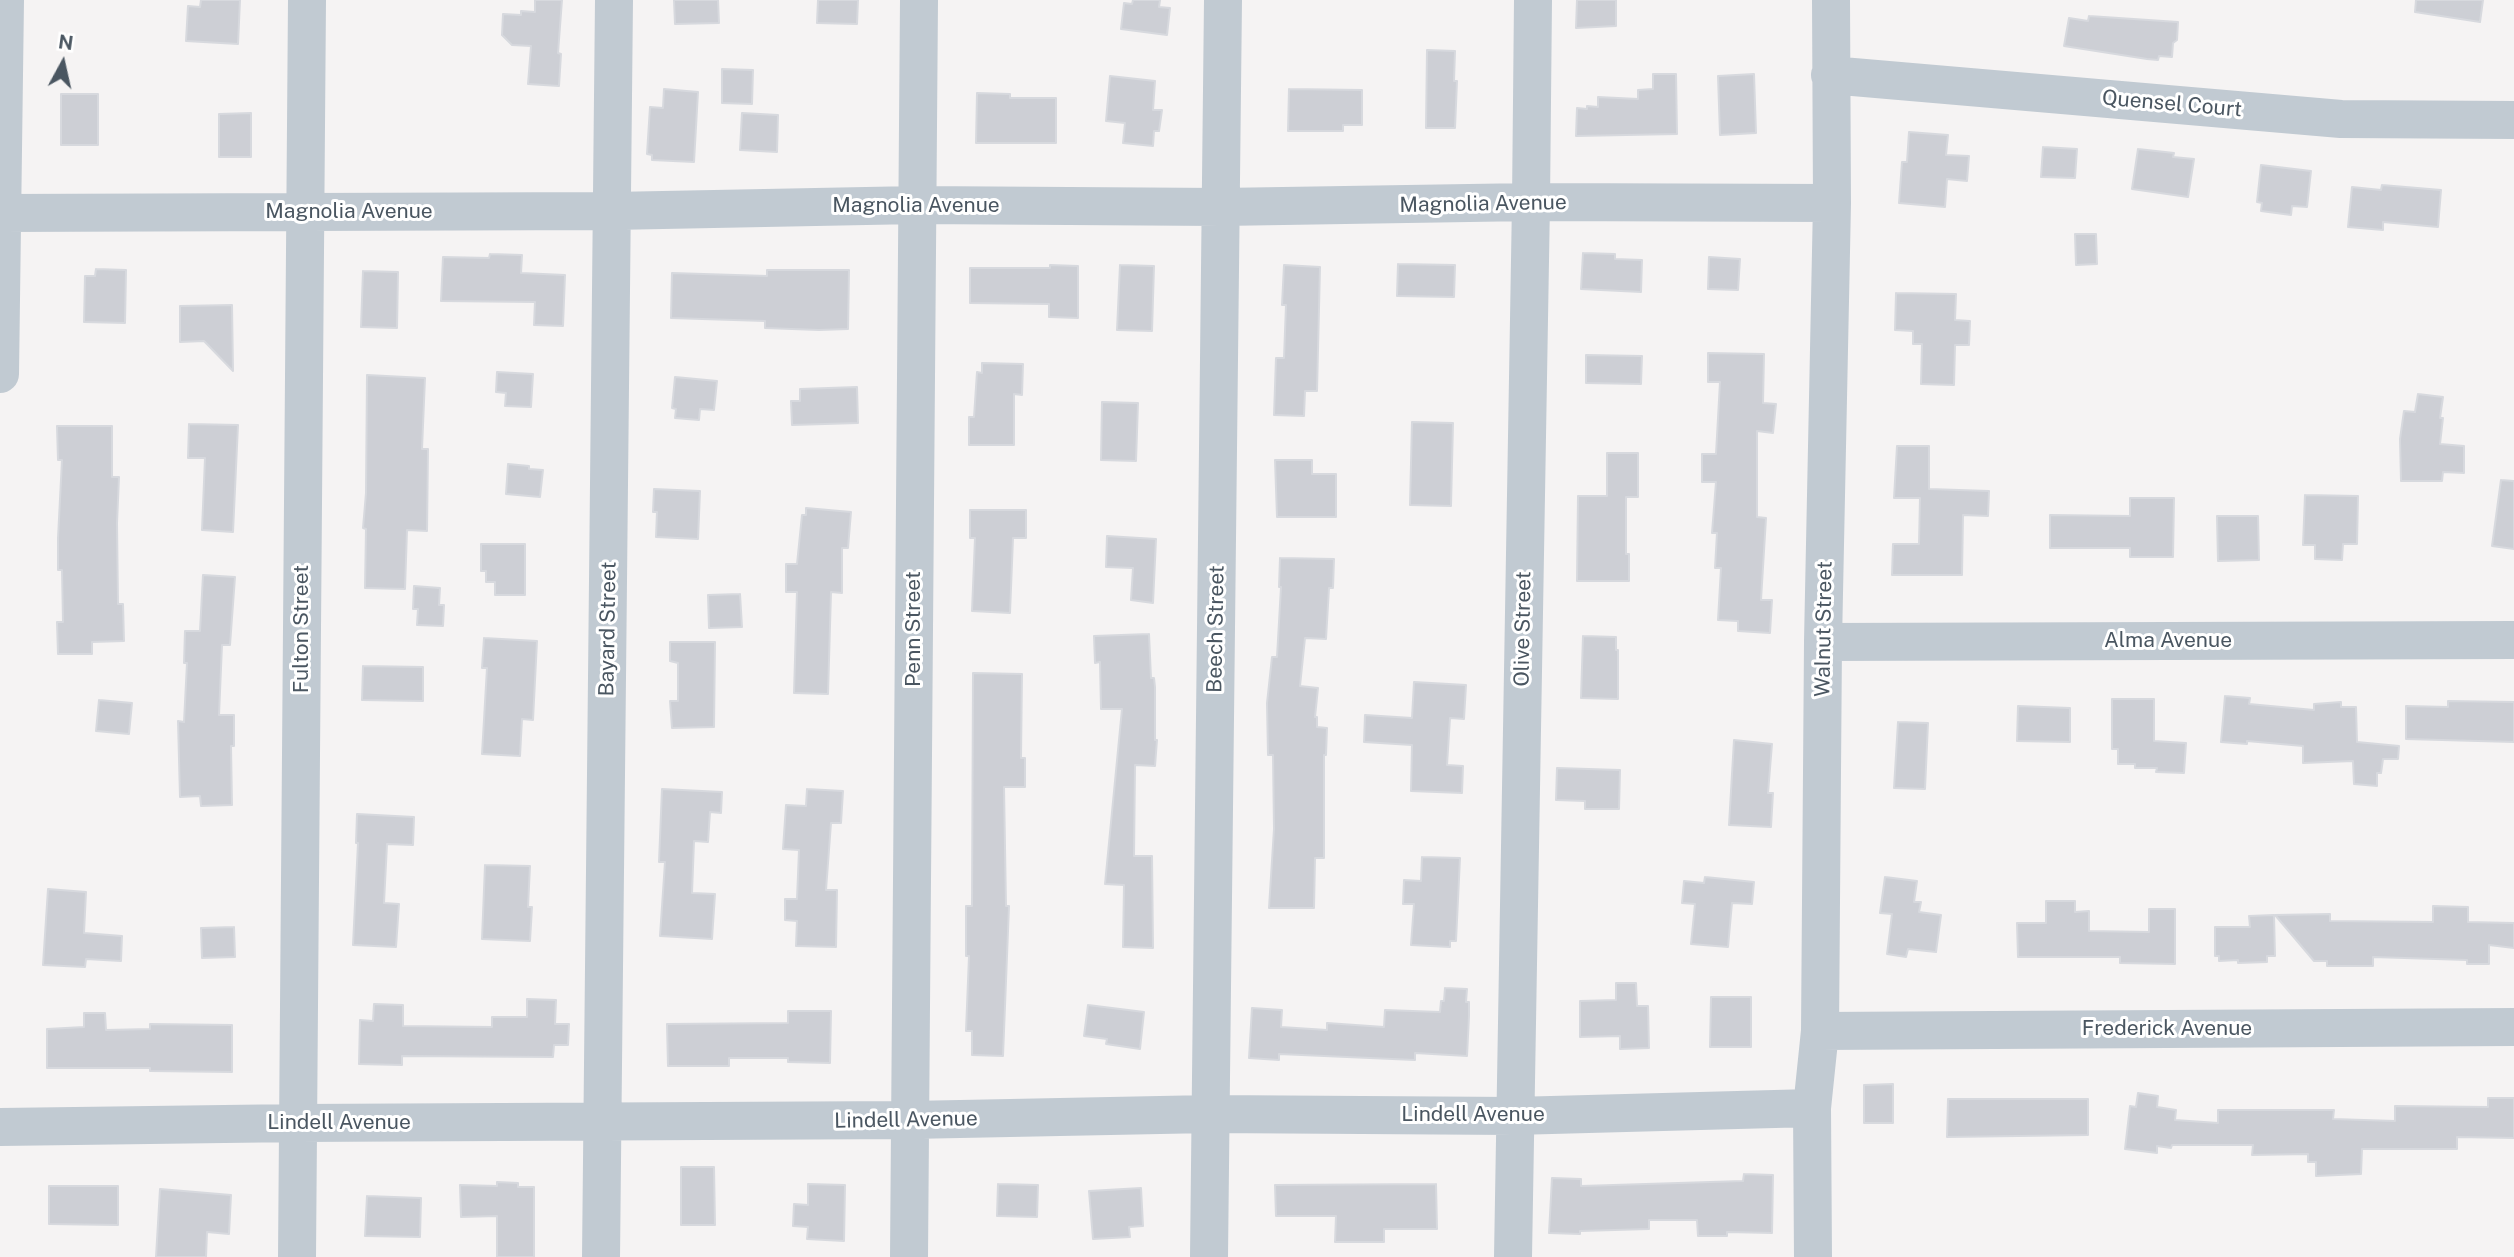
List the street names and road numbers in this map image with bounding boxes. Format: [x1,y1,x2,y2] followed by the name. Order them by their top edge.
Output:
[2101,85,2243,123] street label: Quensel Court
[1399,190,1567,218] street label: Magnolia Avenue
[832,193,1000,219] street label: Magnolia Avenue
[265,199,433,225] street label: Magnolia Avenue
[594,561,622,697] street label: Bayard Street
[1810,561,1838,697] street label: Walnut Street
[289,565,315,693] street label: Fulton Street
[1202,565,1230,693] street label: Beech Street
[901,571,927,687] street label: Penn Street
[1509,571,1537,687] street label: Olive Street
[2104,628,2232,654] street label: Alma Avenue
[2082,1016,2252,1042] street label: Frederick Avenue
[1401,1102,1545,1128] street label: Lindell Avenue
[834,1106,978,1134] street label: Lindell Avenue
[267,1110,411,1136] street label: Lindell Avenue

